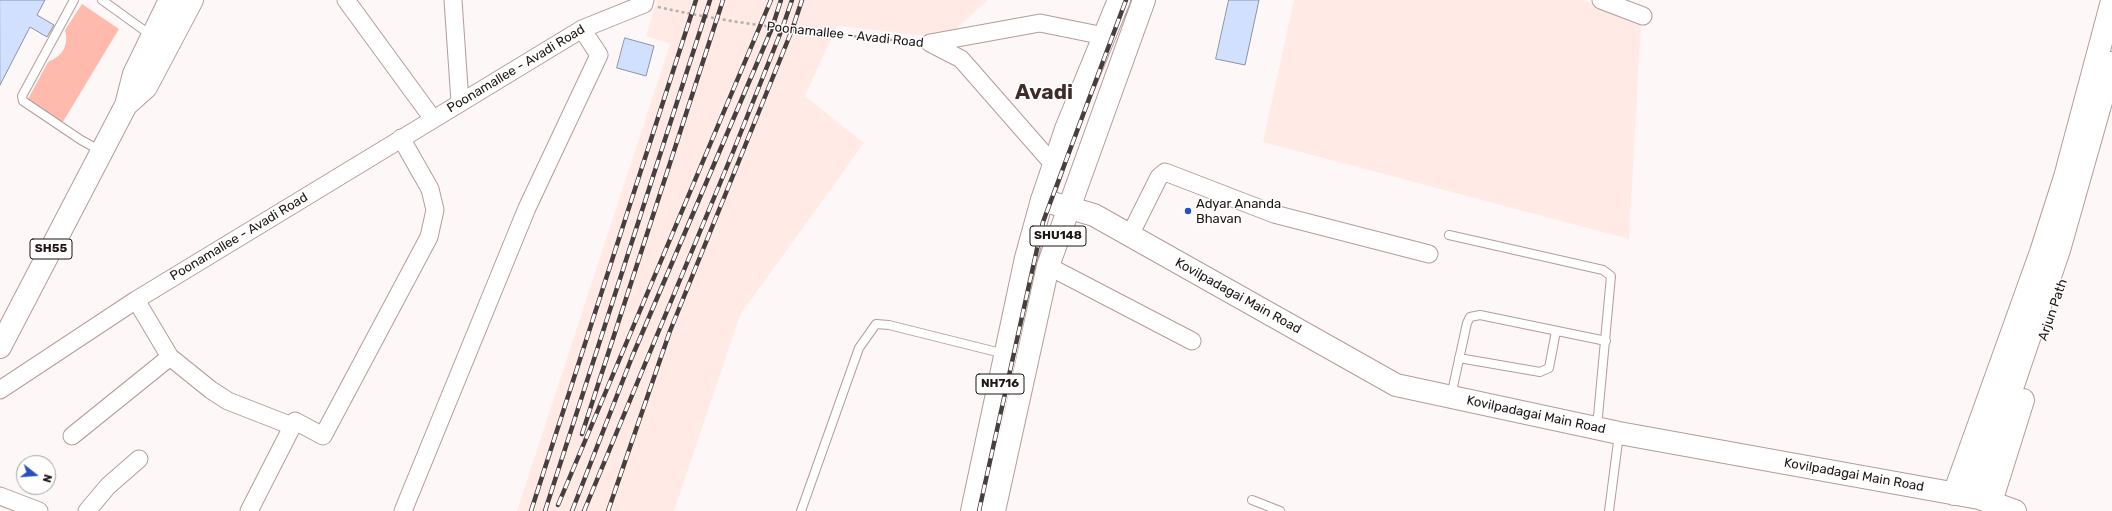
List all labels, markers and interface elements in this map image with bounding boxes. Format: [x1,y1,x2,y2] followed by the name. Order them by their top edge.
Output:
[766,19,924,51] street label: Poonamallee - Avadi Road
[444,22,588,116] street label: Poonamallee - Avadi Road
[1015,80,1073,106] district label: Avadi
[167,190,311,284] street label: Poonamallee - Avadi Road
[1196,196,1281,227] place label: Adyar Ananda Bhavan
[1183,206,1193,216] marker: Adyar Ananda Bhavan
[1030,226,1086,246] road number: SHU148
[30,239,72,259] road number: SH55
[1172,255,1304,337] street label: Kovilpadagai Main Road
[2035,277,2071,343] street label: Arjun Path
[976,374,1024,394] road number: NH716
[1465,393,1607,437] street label: Kovilpadagai Main Road
[16,455,56,495] north arrow
[1783,455,1925,495] street label: Kovilpadagai Main Road
[40,473,54,484] text: N

